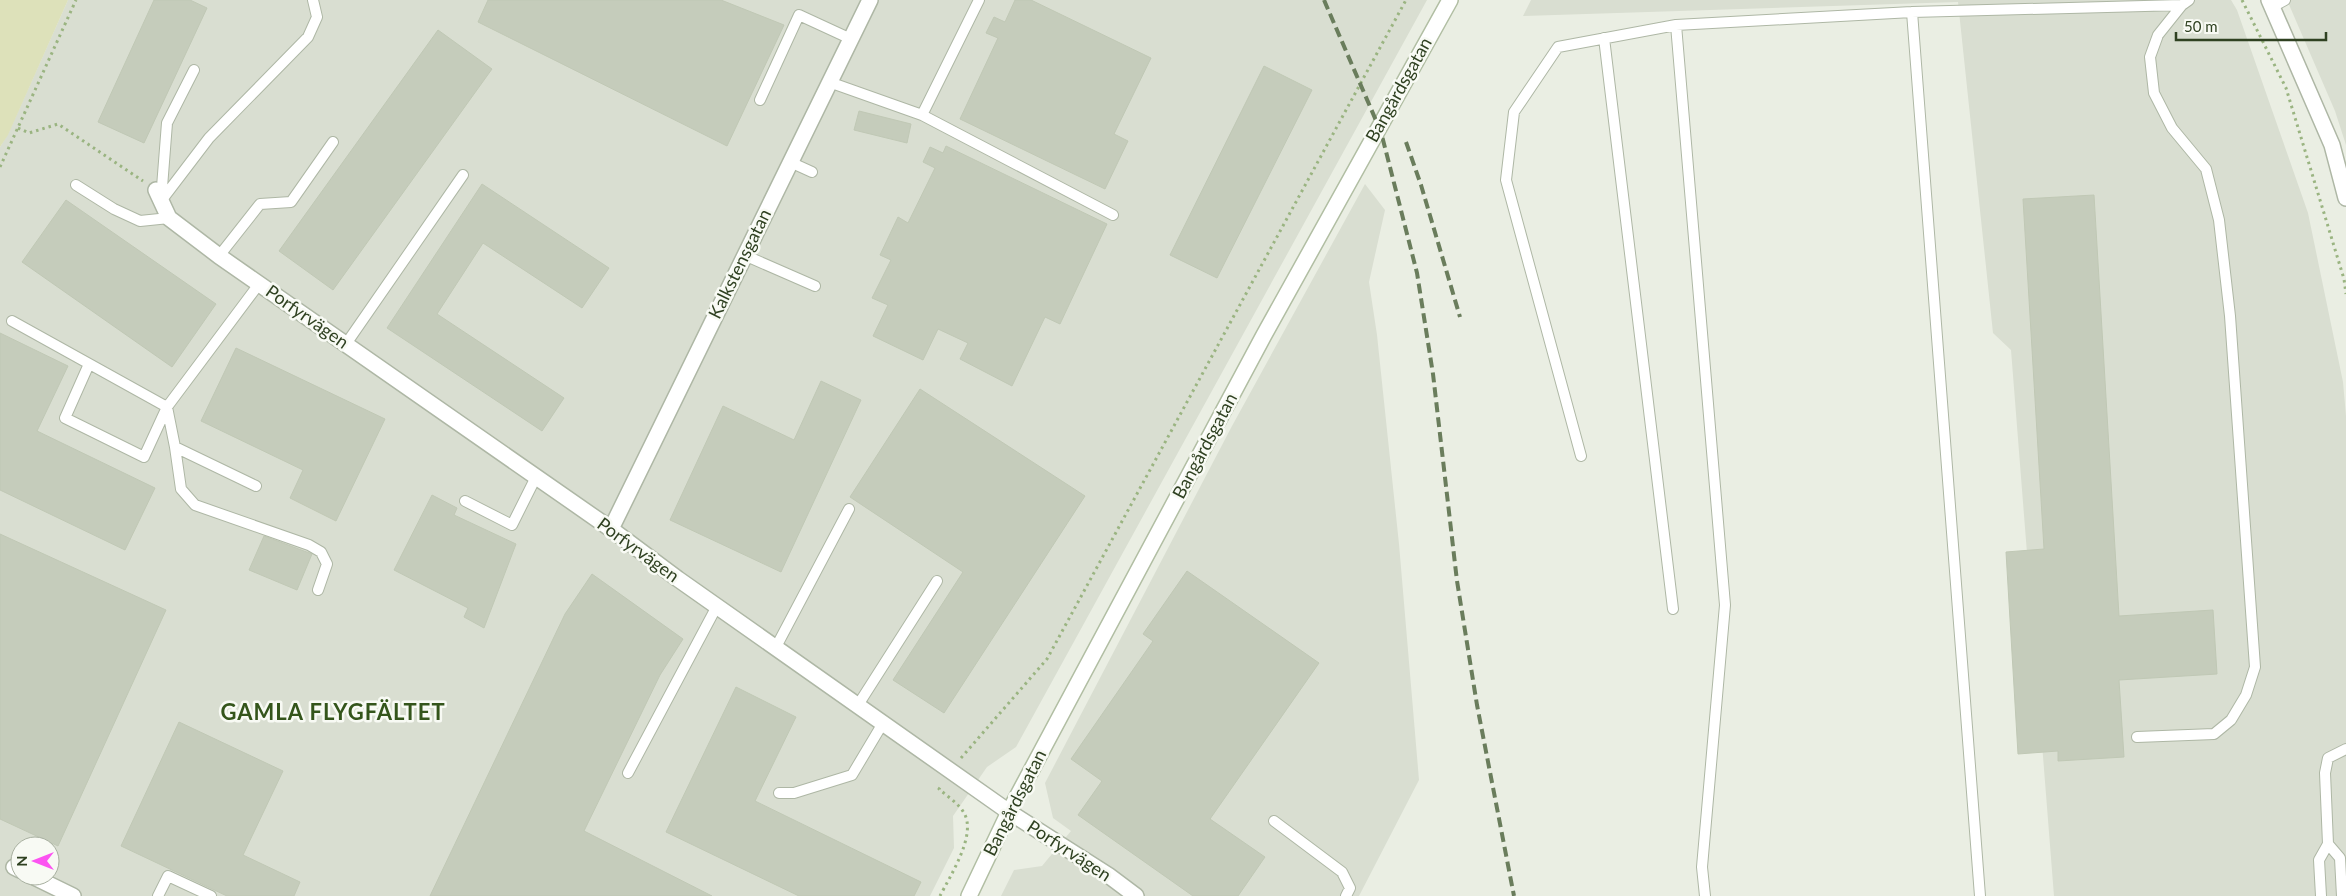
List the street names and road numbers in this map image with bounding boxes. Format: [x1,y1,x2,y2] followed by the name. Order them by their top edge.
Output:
[1360,33,1436,146] street label: Bangårdsgatan
[703,205,775,322] street label: Kalkstensgatan
[262,280,353,353] street label: Porfyrvägen
[1167,389,1241,502] street label: Bangårdsgatan
[593,512,684,586] street label: Porfyrvägen
[978,746,1050,859] street label: Bangårdsgatan
[1023,815,1116,886] street label: Porfyrvägen

